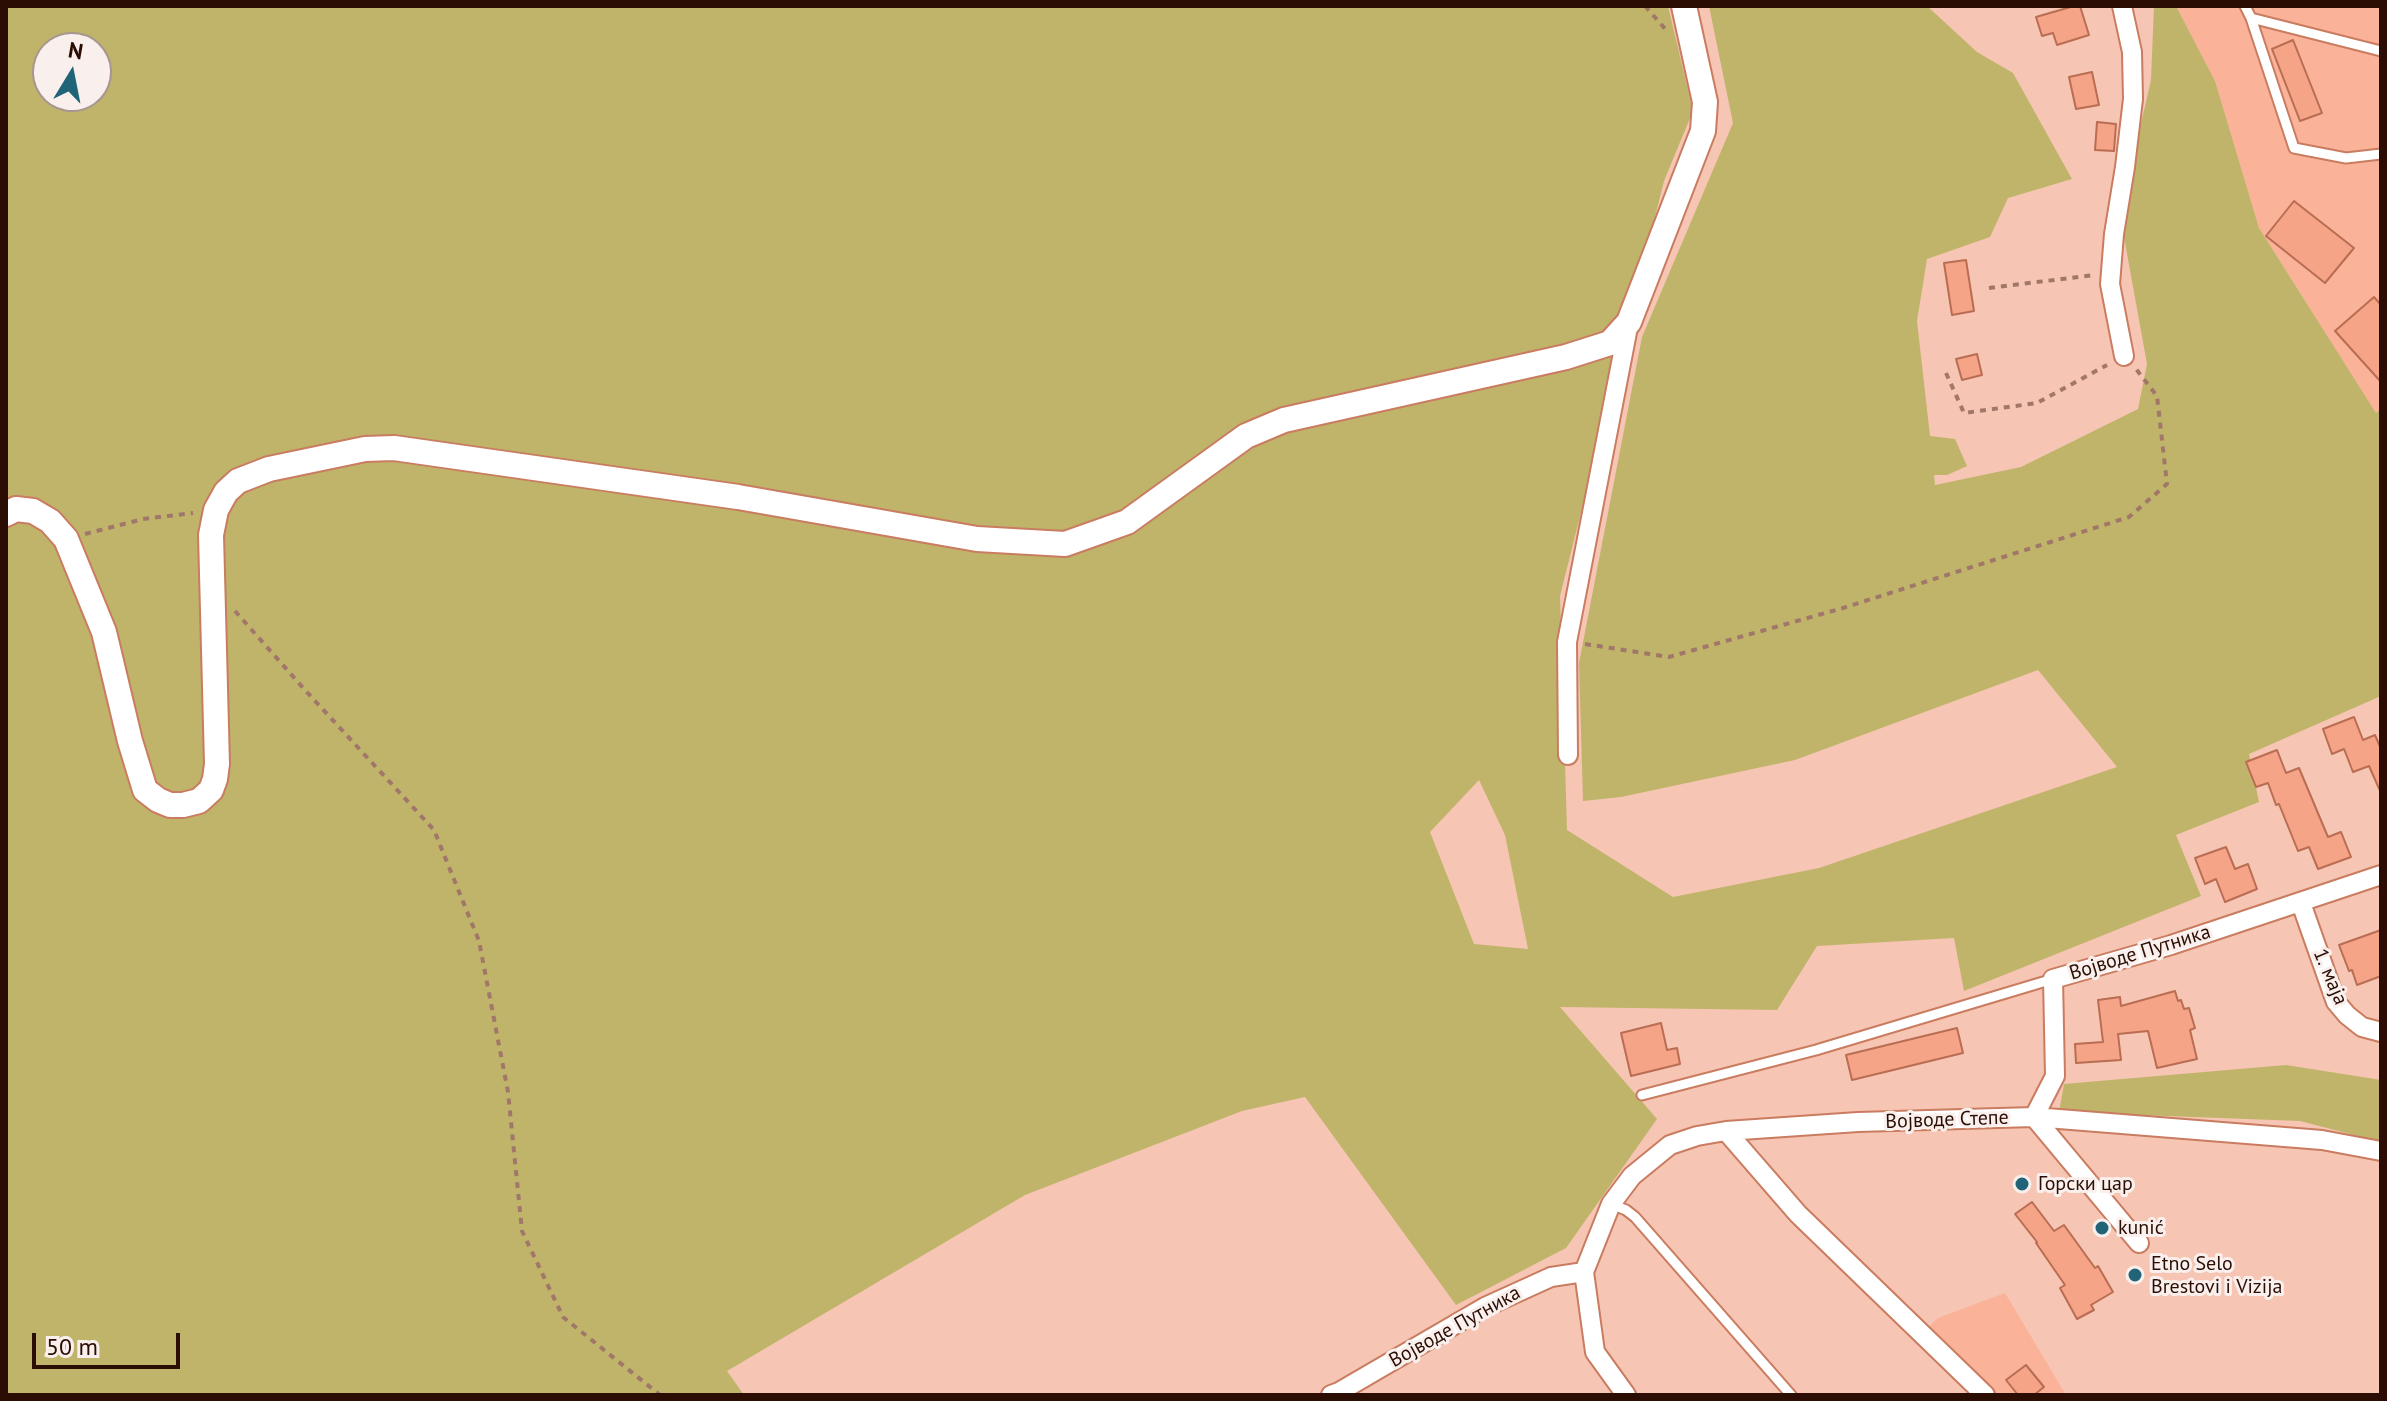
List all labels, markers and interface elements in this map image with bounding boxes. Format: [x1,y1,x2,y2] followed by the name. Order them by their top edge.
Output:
[32,32,112,112] north arrow
[66,35,85,65] text: N
[2067,920,2213,986] street label: Војводе Путника
[2308,945,2352,1009] street label: 1. маја
[1885,1106,2009,1134] street label: Војводе Степе
[2038,1172,2133,1196] place label: Горски цар
[2013,1175,2031,1193] marker: Горски цар
[2118,1216,2164,1240] place label: kunić
[2093,1219,2111,1237] marker: kunić
[2151,1252,2282,1299] place label: Etno Selo Brestovi i Vizija
[2126,1266,2144,1284] marker: Etno Selo Brestovi i Vizija
[1385,1281,1525,1373] street label: Војводе Путника
[36,1317,184,1367] scale bar
[46,1331,98,1362] text: 50 m

